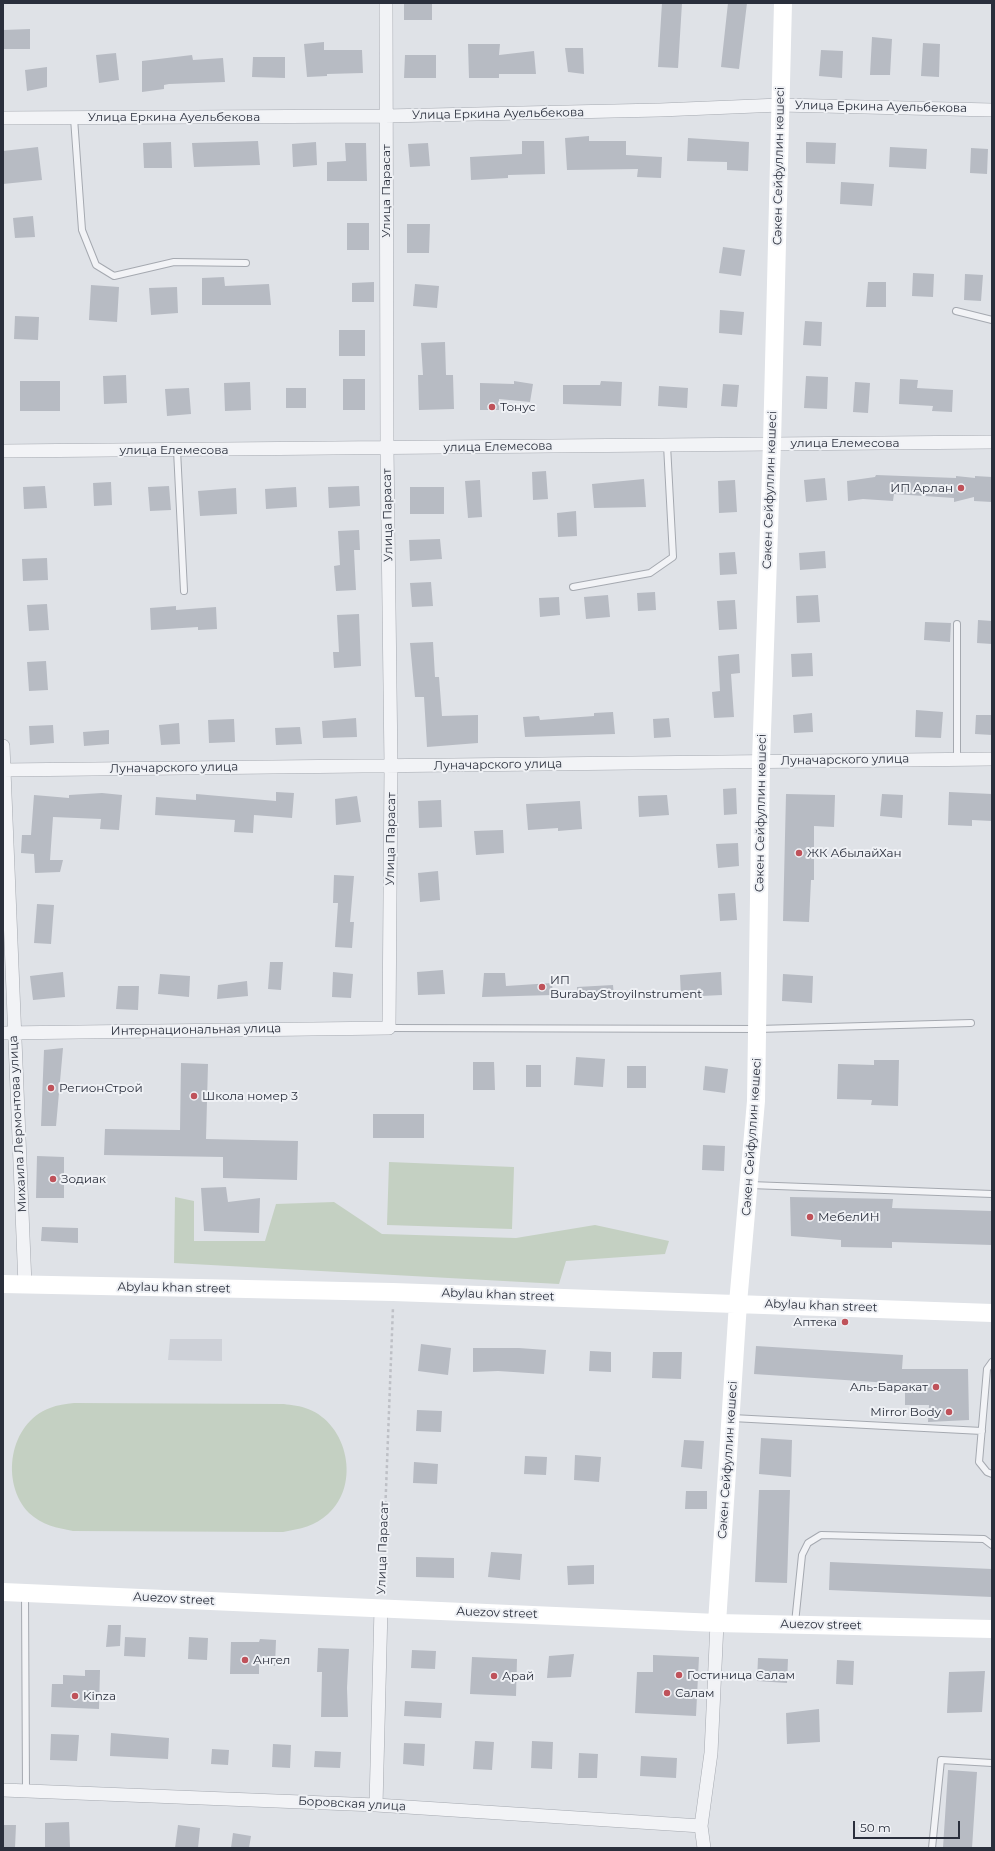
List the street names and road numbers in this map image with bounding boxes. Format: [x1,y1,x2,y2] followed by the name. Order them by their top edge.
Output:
[770,87,788,245] street label: Сәкен Сейфуллин көшесі
[795,98,967,116] street label: Улица Еркина Ауельбекова
[412,105,584,123] street label: Улица Еркина Ауельбекова
[88,110,260,124] street label: Улица Еркина Ауельбекова
[379,144,393,238] street label: Улица Парасат
[760,411,780,569] street label: Сәкен Сейфуллин көшесі
[791,436,899,450] street label: улица Елемесова
[443,439,553,455] street label: улица Елемесова
[120,443,228,457] street label: улица Елемесова
[380,468,396,562] street label: Улица Парасат
[752,734,770,892] street label: Сәкен Сейфуллин көшесі
[781,752,909,768] street label: Луначарского улица
[434,757,562,773] street label: Луначарского улица
[110,760,238,776] street label: Луначарского улица
[383,792,399,886] street label: Улица Парасат
[111,1021,281,1039] street label: Интернациональная улица
[6,1035,30,1213] street label: Михаила Лермонтова улица
[739,1058,765,1216] street label: Сәкен Сейфуллин көшесі
[117,1280,231,1296] street label: Abylau khan street
[441,1286,555,1304] street label: Abylau khan street
[764,1297,878,1315] street label: Abylau khan street
[715,1381,741,1539] street label: Сәкен Сейфуллин көшесі
[374,1501,392,1595] street label: Улица Парасат
[133,1590,215,1608] street label: Auezov street
[456,1604,538,1622] street label: Auezov street
[780,1617,862,1633] street label: Auezov street
[298,1794,406,1814] street label: Боровская улица

